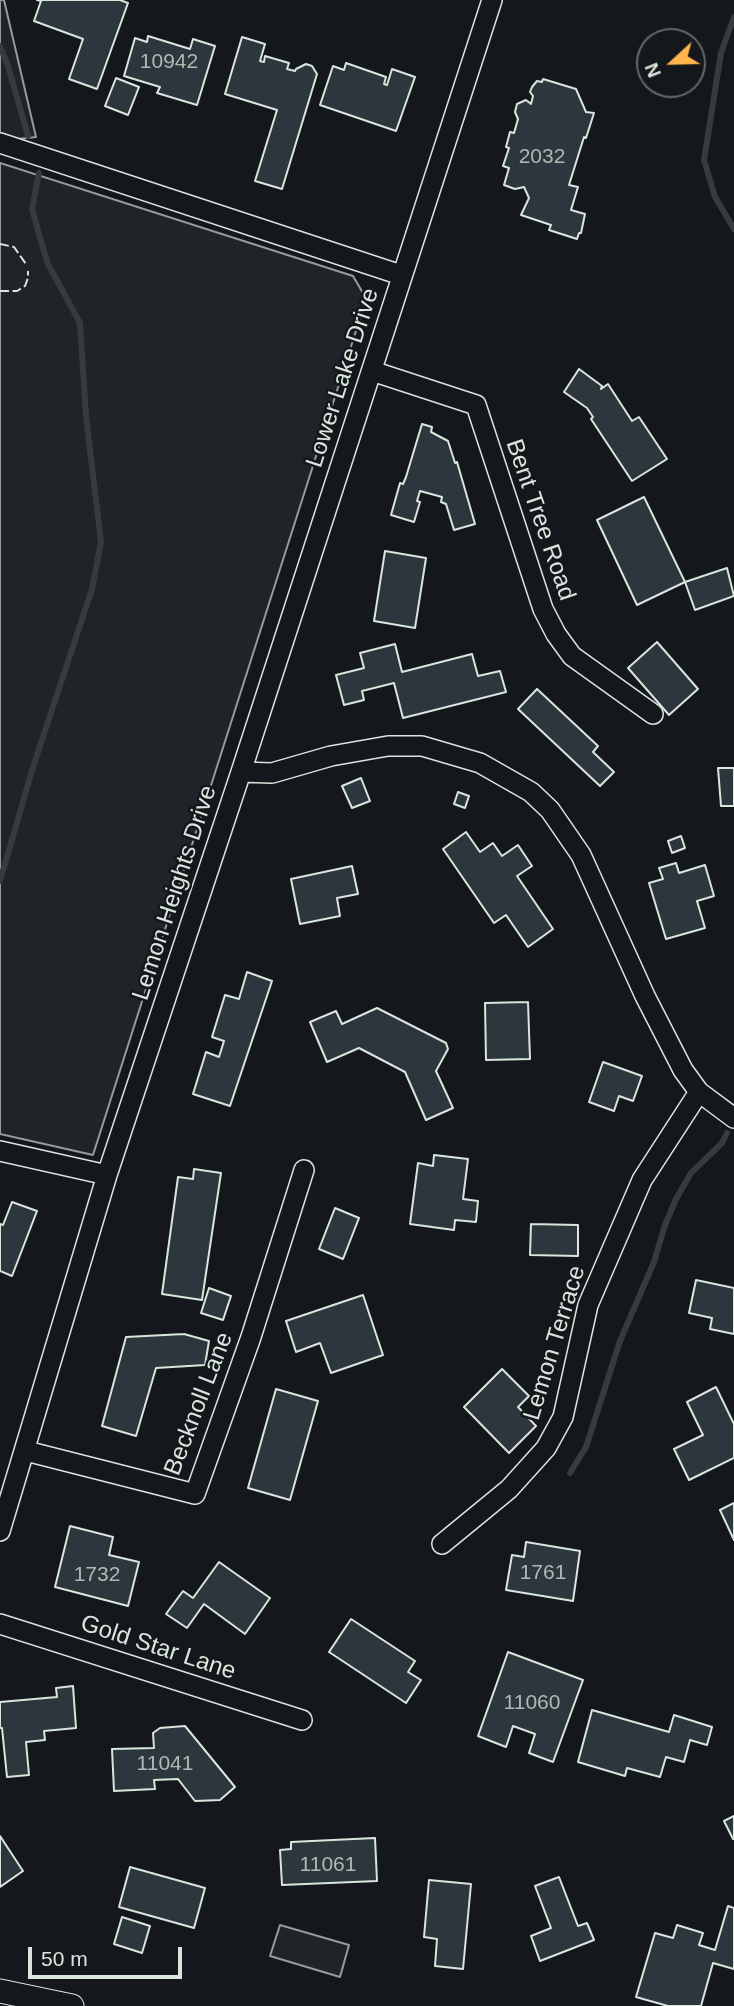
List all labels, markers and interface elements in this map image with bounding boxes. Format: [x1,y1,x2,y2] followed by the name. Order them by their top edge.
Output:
[636,28,706,98] north arrow
[140,49,198,75] house number: 10942
[641,60,665,81] text: N
[519,144,565,170] house number: 2032
[300,285,386,471] street label: Lower Lake Drive
[499,436,581,604] street label: Bent Tree Road
[127,782,223,1004] street label: Lemon Heights Drive
[518,1262,592,1424] street label: Lemon Terrace
[159,1328,239,1480] street label: Becknoll Lane
[520,1560,566,1586] house number: 1761
[74,1562,120,1588] house number: 1732
[77,1609,239,1687] street label: Gold Star Lane
[504,1690,560,1716] house number: 11060
[137,1751,193,1777] house number: 11041
[300,1852,356,1878] house number: 11061
[32,1932,186,1976] scale bar
[41,1947,88,1970] text: 50 m

